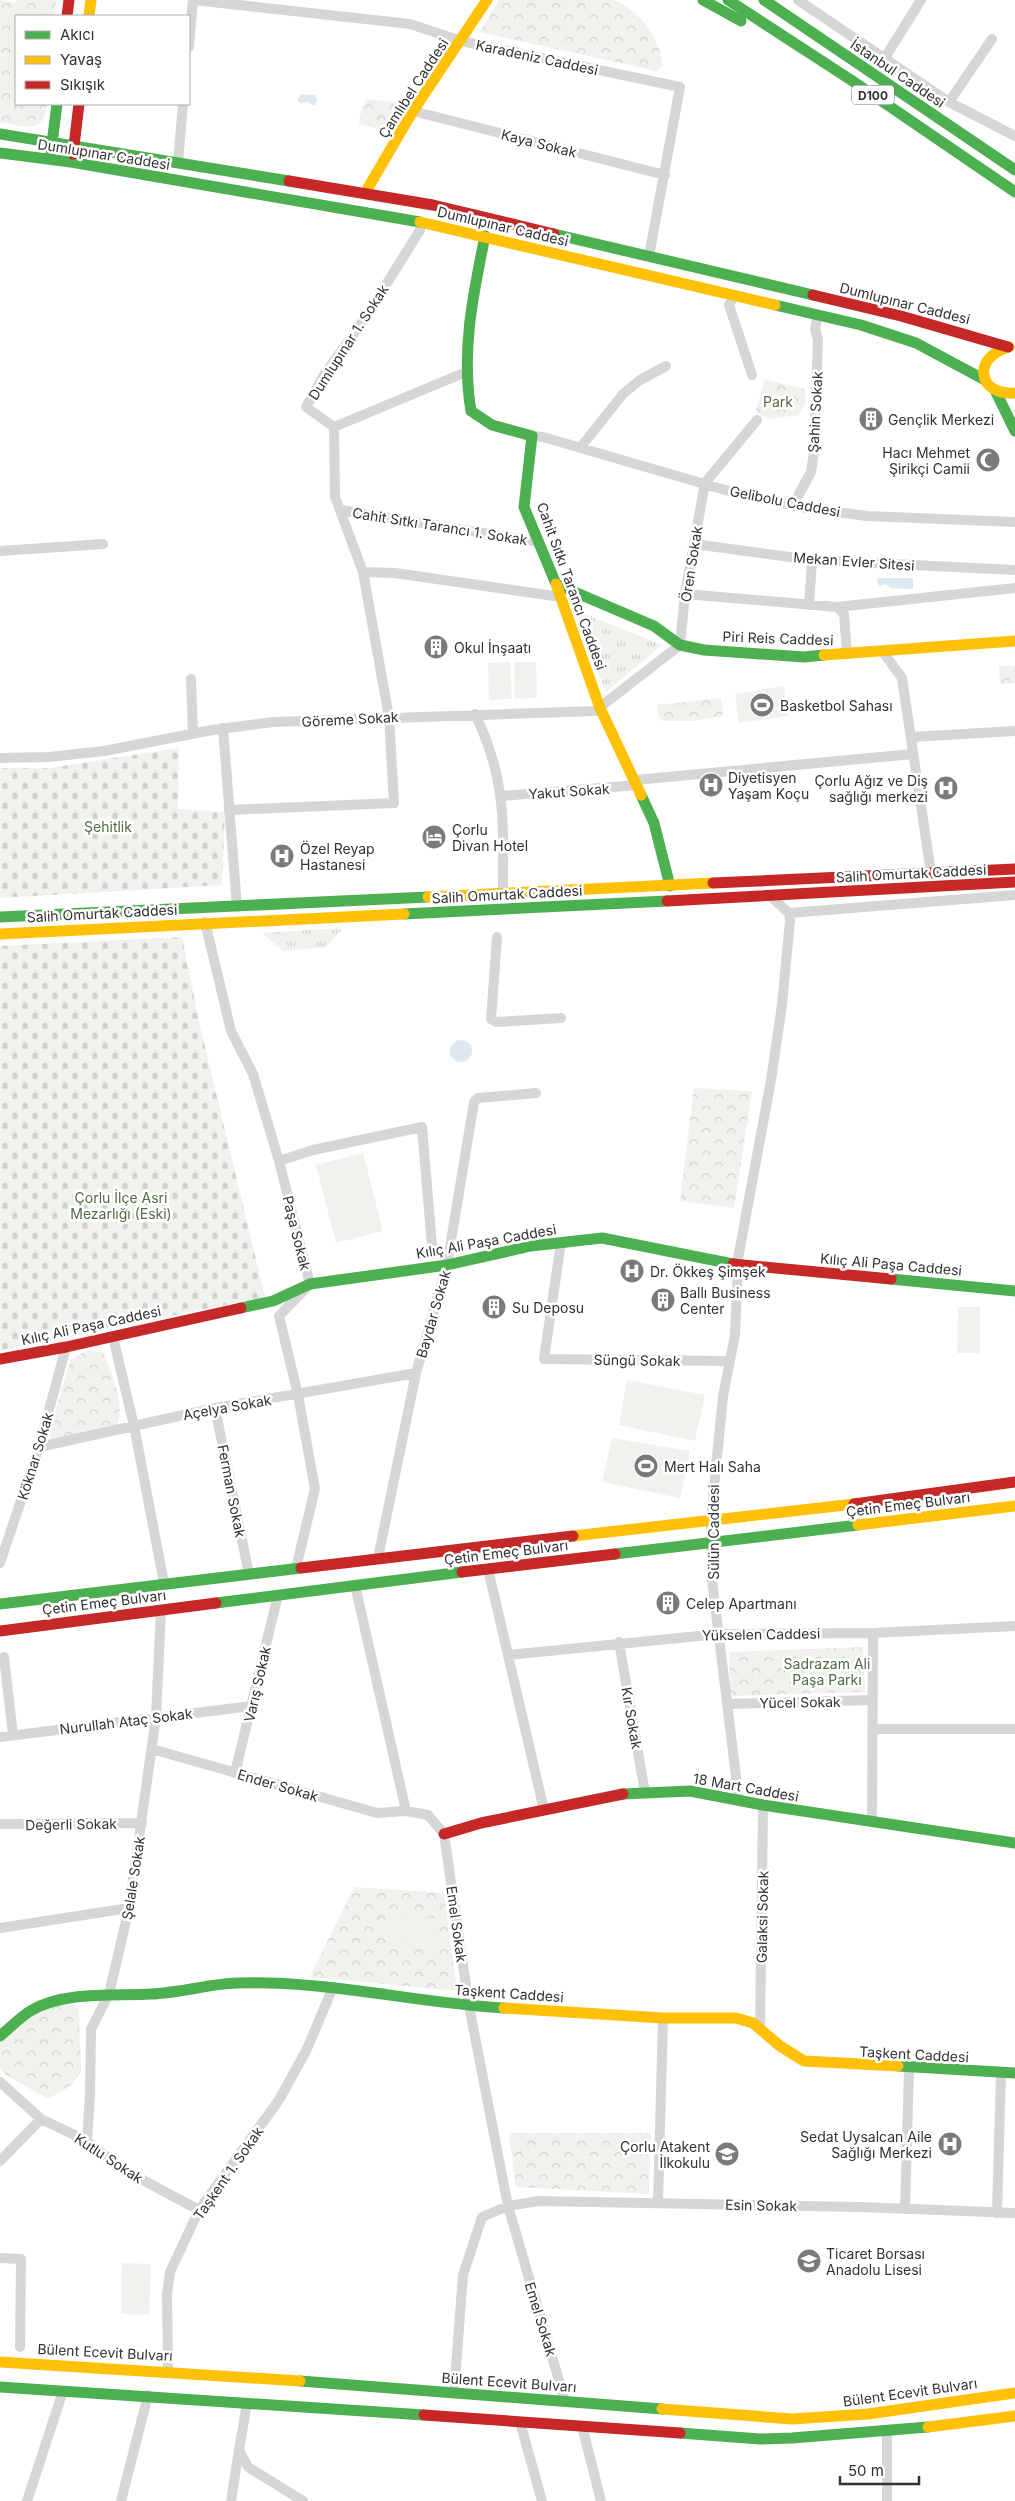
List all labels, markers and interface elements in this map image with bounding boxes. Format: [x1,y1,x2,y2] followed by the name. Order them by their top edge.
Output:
[15,15,190,105] legend
[60,25,94,44] text: Akıcı
[374,35,452,141] street label: Çamlıbel Caddesi
[848,35,948,111] street label: İstanbul Caddesi
[474,36,600,78] street label: Karadeniz Caddesi
[60,50,102,69] text: Yavaş
[60,75,106,94] text: Sıkışık
[852,86,894,104] road number: D100
[499,125,579,161] street label: Kaya Sokak
[37,135,171,173] street label: Dumlupınar Caddesi
[436,203,570,249] street label: Dumlupınar Caddesi
[838,279,972,327] street label: Dumlupınar Caddesi
[304,281,392,403] street label: Dumlupınar 1. Sokak
[804,371,826,453] street label: Şahin Sokak
[763,393,793,410] park label: Park
[858,406,884,432] building icon: Gençlik Merkezi
[888,411,994,428] place label: Gençlik Merkezi
[882,444,970,477] place label: Hacı Mehmet Şirikçi Camii
[975,447,1001,473] mosque icon: Hacı Mehmet Şirikçi Camii
[728,482,842,520] street label: Gelibolu Caddesi
[534,500,610,672] street label: Cahit Sıtkı Tarancı Caddesi
[351,504,529,548] street label: Cahit Sıtkı Tarancı 1. Sokak
[677,524,705,603] street label: Ören Sokak
[793,548,915,574] street label: Mekan Evler Sitesi
[722,628,834,648] street label: Piri Reis Caddesi
[423,634,449,660] building icon: Okul İnşaatı
[454,639,531,656] place label: Okul İnşaatı
[749,692,775,718] sports icon: Basketbol Sahası
[780,697,893,714] place label: Basketbol Sahası
[301,708,399,730] street label: Göreme Sokak
[728,769,809,802] place label: Diyetisyen Yaşam Koçu
[698,772,724,798] hospital icon: Diyetisyen Yaşam Koçu
[814,772,928,805] place label: Çorlu Ağız ve Diş sağlığı merkezi
[933,775,959,801] hospital icon: Çorlu Ağız ve Diş sağlığı merkezi
[528,780,611,802] street label: Yakut Sokak
[84,818,132,835] park label: Şehitlik
[452,821,528,854] place label: Çorlu Divan Hotel
[421,824,447,850] hotel icon: Çorlu Divan Hotel
[300,840,375,873] place label: Özel Reyap Hastanesi
[269,843,295,869] hospital icon: Özel Reyap Hastanesi
[835,861,987,885] street label: Salih Omurtak Caddesi
[431,882,583,906] street label: Salih Omurtak Caddesi
[26,901,178,925] street label: Salih Omurtak Caddesi
[70,1189,172,1222] park label: Çorlu İlçe Asri Mezarlığı (Eski)
[279,1194,315,1273] street label: Paşa Sokak
[414,1220,558,1262] street label: Kılıç Ali Paşa Caddesi
[819,1249,963,1279] street label: Kılıç Ali Paşa Caddesi
[619,1258,645,1284] hospital icon: Dr. Ökkeş Şimşek
[650,1263,766,1280] place label: Dr. Ökkeş Şimşek
[412,1268,454,1360] street label: Baydar Sokak
[680,1284,771,1317] place label: Ballı Business Center
[650,1287,676,1313] building icon: Ballı Business Center
[481,1294,507,1320] building icon: Su Deposu
[512,1299,584,1316] place label: Su Deposu
[20,1302,162,1348] street label: Kılıç Ali Paşa Caddesi
[593,1351,681,1369] street label: Süngü Sokak
[181,1391,273,1423] street label: Açelya Sokak
[14,1410,57,1502] street label: Köknar Sokak
[215,1443,249,1539] street label: Ferman Sokak
[633,1453,659,1479] sports icon: Mert Halı Saha
[664,1458,761,1475] place label: Mert Halı Saha
[705,1484,722,1580] street label: Sülün Caddesi
[845,1488,971,1520] street label: Çetin Emeç Bulvarı
[443,1536,569,1568] street label: Çetin Emeç Bulvarı
[41,1586,167,1618] street label: Çetin Emeç Bulvarı
[655,1590,681,1616] building icon: Celep Apartmanı
[686,1595,797,1612] place label: Celep Apartmanı
[702,1624,820,1644] street label: Yükselen Caddesi
[240,1644,274,1724] street label: Varış Sokak
[784,1655,870,1688] park label: Sadrazam Ali Paşa Parkı
[618,1686,646,1751] street label: Kır Sokak
[759,1693,841,1711] street label: Yücel Sokak
[59,1704,194,1738] street label: Nurullah Ataç Sokak
[236,1765,321,1805] street label: Ender Sokak
[692,1769,800,1805] street label: 18 Mart Caddesi
[25,1815,117,1833] street label: Değerli Sokak
[118,1835,148,1921] street label: Şelale Sokak
[753,1870,771,1963] street label: Galaksi Sokak
[443,1885,471,1964] street label: Emel Sokak
[454,1981,564,2005] street label: Taşkent Caddesi
[859,2043,969,2065] street label: Taşkent Caddesi
[190,2123,267,2223] street label: Taşkent 1. Sokak
[800,2128,932,2161] place label: Sedat Uysalcan Aile Sağlığı Merkezi
[72,2130,147,2187] street label: Kutlu Sokak
[937,2131,963,2157] hospital icon: Sedat Uysalcan Aile Sağlığı Merkezi
[620,2138,710,2171] place label: Çorlu Atakent İlkokulu
[714,2141,740,2167] school or university icon: Çorlu Atakent İlkokulu
[725,2196,797,2214] street label: Esin Sokak
[826,2245,925,2278] place label: Ticaret Borsası Anadolu Lisesi
[796,2248,822,2274] school or university icon: Ticaret Borsası Anadolu Lisesi
[522,2280,560,2358] street label: Emel Sokak
[37,2340,173,2364] street label: Bülent Ecevit Bulvarı
[441,2369,577,2395] street label: Bülent Ecevit Bulvarı
[842,2374,978,2410] street label: Bülent Ecevit Bulvarı
[840,2454,919,2486] scale bar
[848,2461,884,2480] text: 50 m

